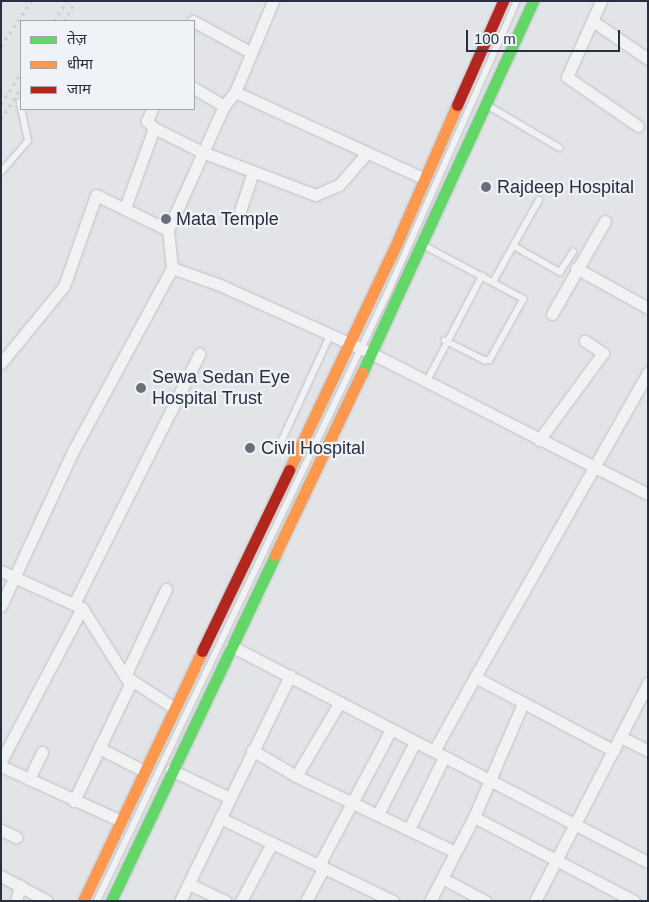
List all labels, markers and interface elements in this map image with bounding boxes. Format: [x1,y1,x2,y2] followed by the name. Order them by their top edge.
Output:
[20,20,195,110] legend
[469,20,623,52] scale bar
[67,30,87,47] text: तेज़
[474,30,516,47] text: 100 m
[67,55,93,72] text: धीमा
[67,80,91,97] text: जाम
[497,176,634,198] place label: Rajdeep Hospital
[479,180,493,194] marker: Rajdeep Hospital
[176,208,279,230] place label: Mata Temple
[160,213,172,225] marker: Mata Temple
[152,367,290,409] place label: Sewa Sedan Eye Hospital Trust
[134,381,148,395] marker: Sewa Sedan Eye Hospital Trust
[261,437,365,459] place label: Civil Hospital
[243,441,257,455] marker: Civil Hospital

